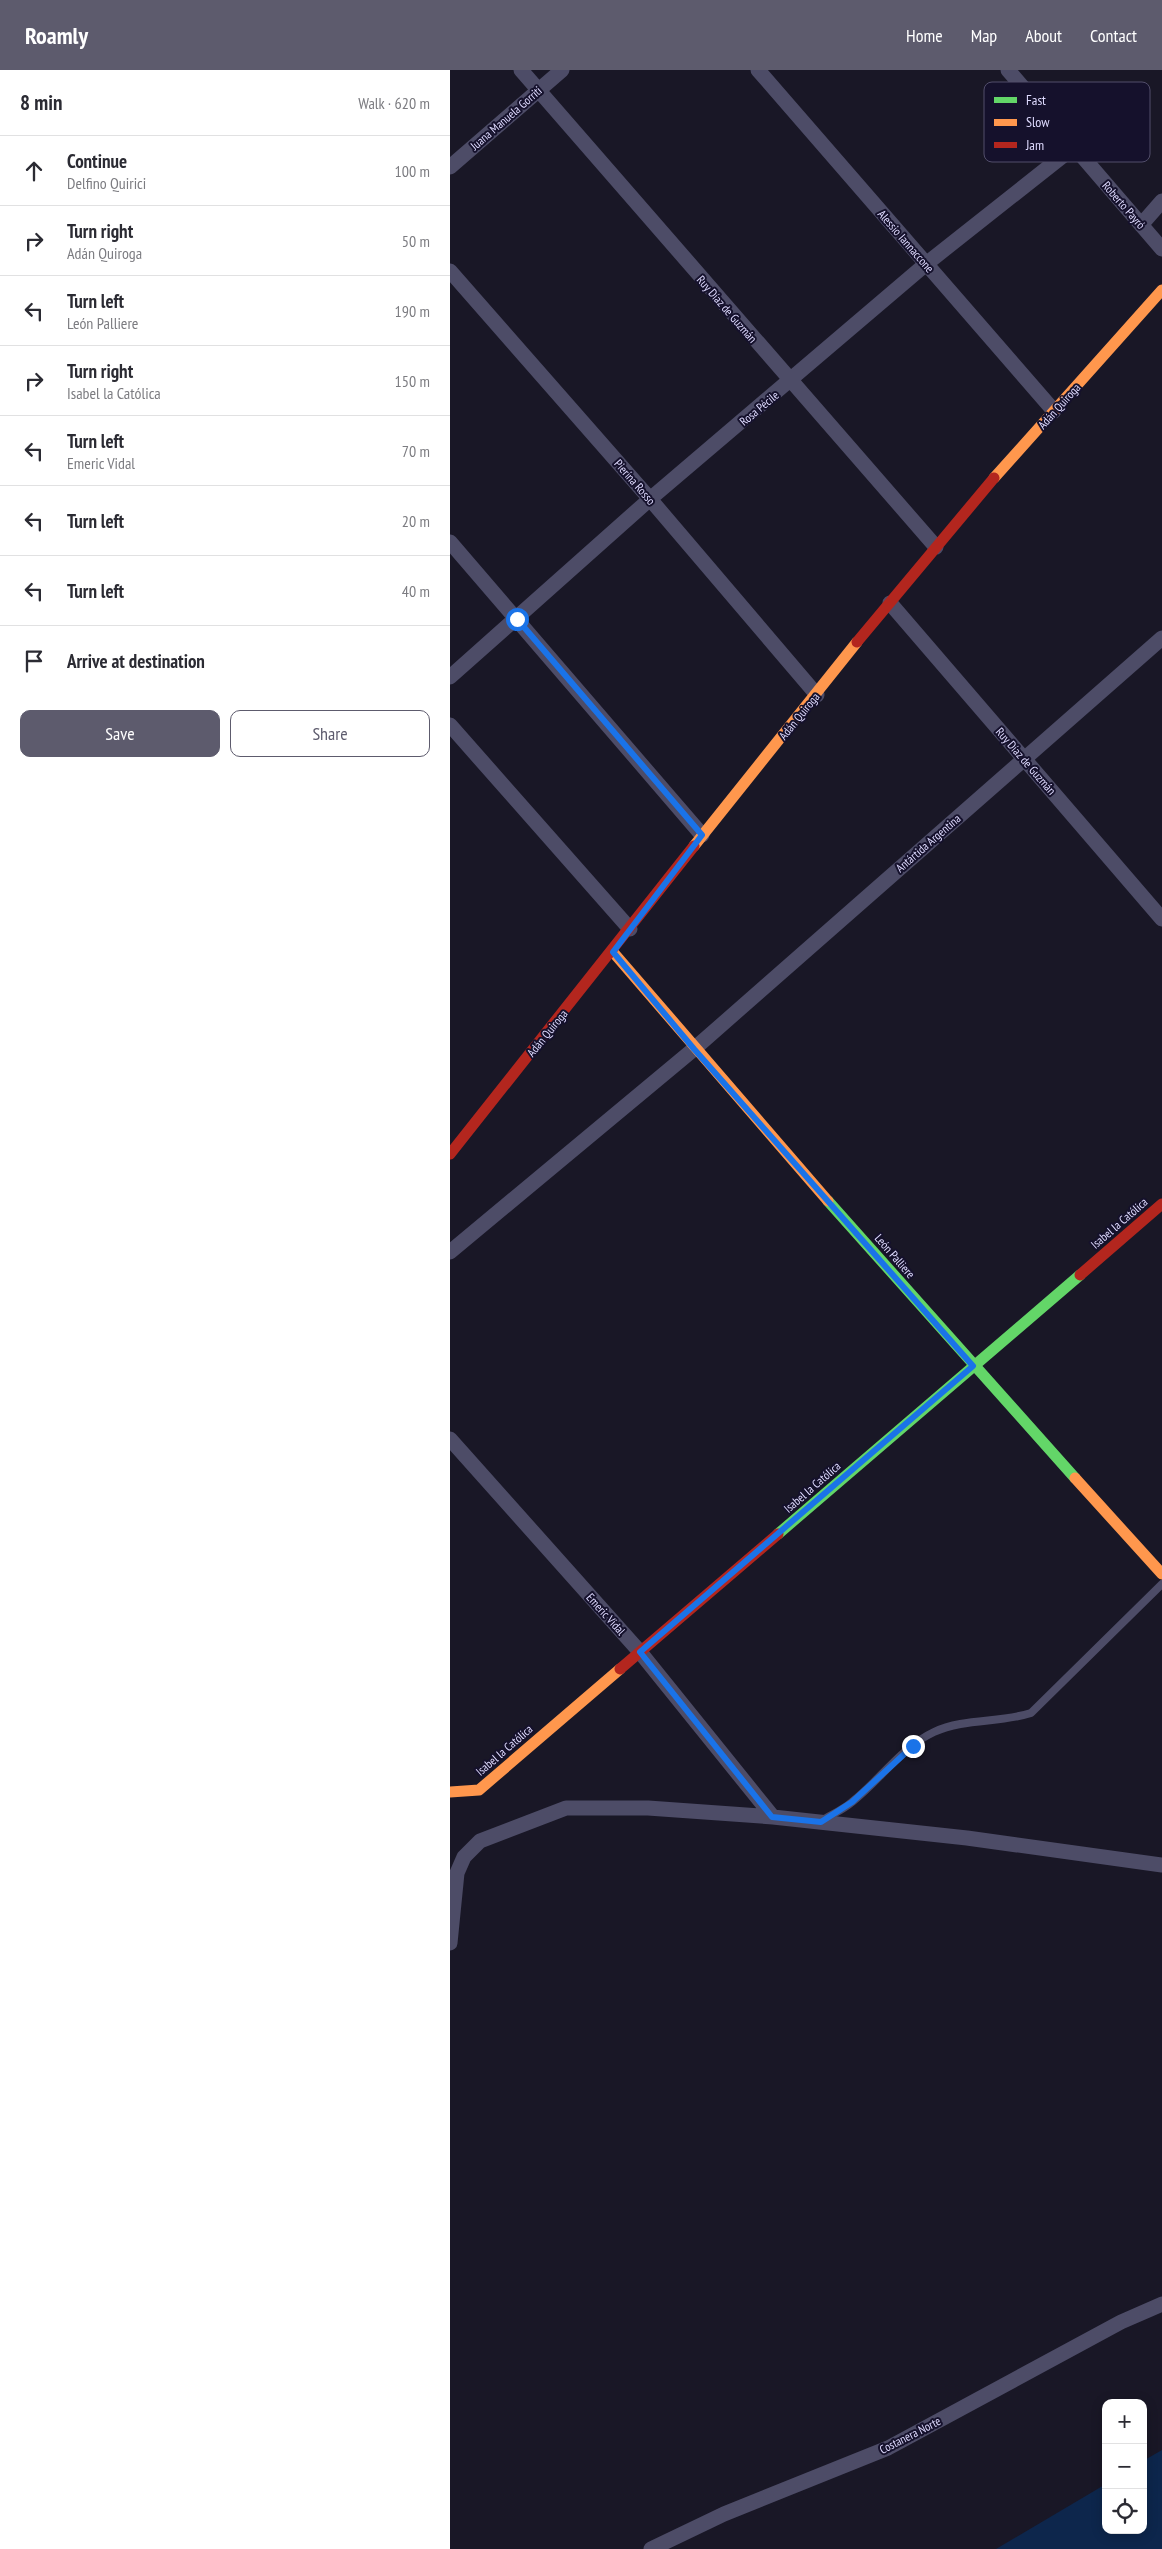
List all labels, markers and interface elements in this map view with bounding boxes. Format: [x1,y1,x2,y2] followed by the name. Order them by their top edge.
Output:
[25,20,88,51] text: Roamly
[906,24,943,47] text: Home
[971,24,997,47] text: Map
[1025,24,1062,47] text: About
[1090,24,1137,47] text: Contact
[984,82,1150,162] legend
[466,83,545,154] street label: Juana Manuela Gorriti
[20,89,62,116] text: 8 min
[1026,91,1046,109] text: Fast
[358,93,430,113] text: Walk · 620 m
[1026,113,1050,131] text: Slow
[1025,136,1044,154] text: Jam
[67,149,127,173] text: Continue
[20,157,48,185] icon: ahead
[395,161,430,181] text: 100 m
[67,173,146,193] text: Delfino Quirici
[1099,178,1149,232] street label: Roberto Payró
[875,207,937,276] street label: Alessio Iannaccone
[67,219,133,243] text: Turn right
[20,227,48,255] icon: right
[402,231,430,251] text: 50 m
[67,243,142,263] text: Adán Quiroga
[694,272,760,346] street label: Ruy Díaz de Guzmán
[67,289,124,313] text: Turn left
[20,297,48,325] icon: left
[395,301,430,321] text: 190 m
[67,313,138,333] text: León Palliere
[67,359,133,383] text: Turn right
[20,367,48,395] icon: right
[395,371,430,391] text: 150 m
[1035,380,1084,432] street label: Adán Quiroga
[67,383,161,403] text: Isabel la Católica
[736,387,782,429] street label: Rosa Pécile
[67,429,124,453] text: Turn left
[20,437,48,465] icon: left
[402,441,430,461] text: 70 m
[67,453,135,473] text: Emeric Vidal
[611,456,659,508] street label: Pierina Rosso
[20,507,48,535] icon: left
[67,509,124,533] text: Turn left
[402,511,430,531] text: 20 m
[20,577,48,605] icon: left
[67,579,124,603] text: Turn left
[402,581,430,601] text: 40 m
[506,608,529,631] route start
[20,647,48,675] icon: arrive
[67,649,205,673] text: Arrive at destination
[775,689,823,743] street label: Adán Quiroga
[20,710,220,757] button: Save
[230,710,430,757] button: Share
[993,724,1059,798] street label: Ruy Díaz de Guzmán
[892,811,964,875] street label: Antártida Argentina
[523,1006,571,1060] street label: Adán Quiroga
[1088,1194,1151,1252] street label: Isabel la Católica
[872,1231,918,1281] street label: León Palliere
[781,1458,844,1516] street label: Isabel la Católica
[583,1590,629,1638] street label: Emeric Vidal
[473,1721,536,1779] street label: Isabel la Católica
[902,1735,925,1758] route end
[1102,2399,1147,2534] map controls
[1102,2399,1147,2444] button: +
[877,2413,943,2457] street label: Costanera Norte
[1102,2444,1147,2489] button: −
[1102,2489,1147,2534] button: locate

